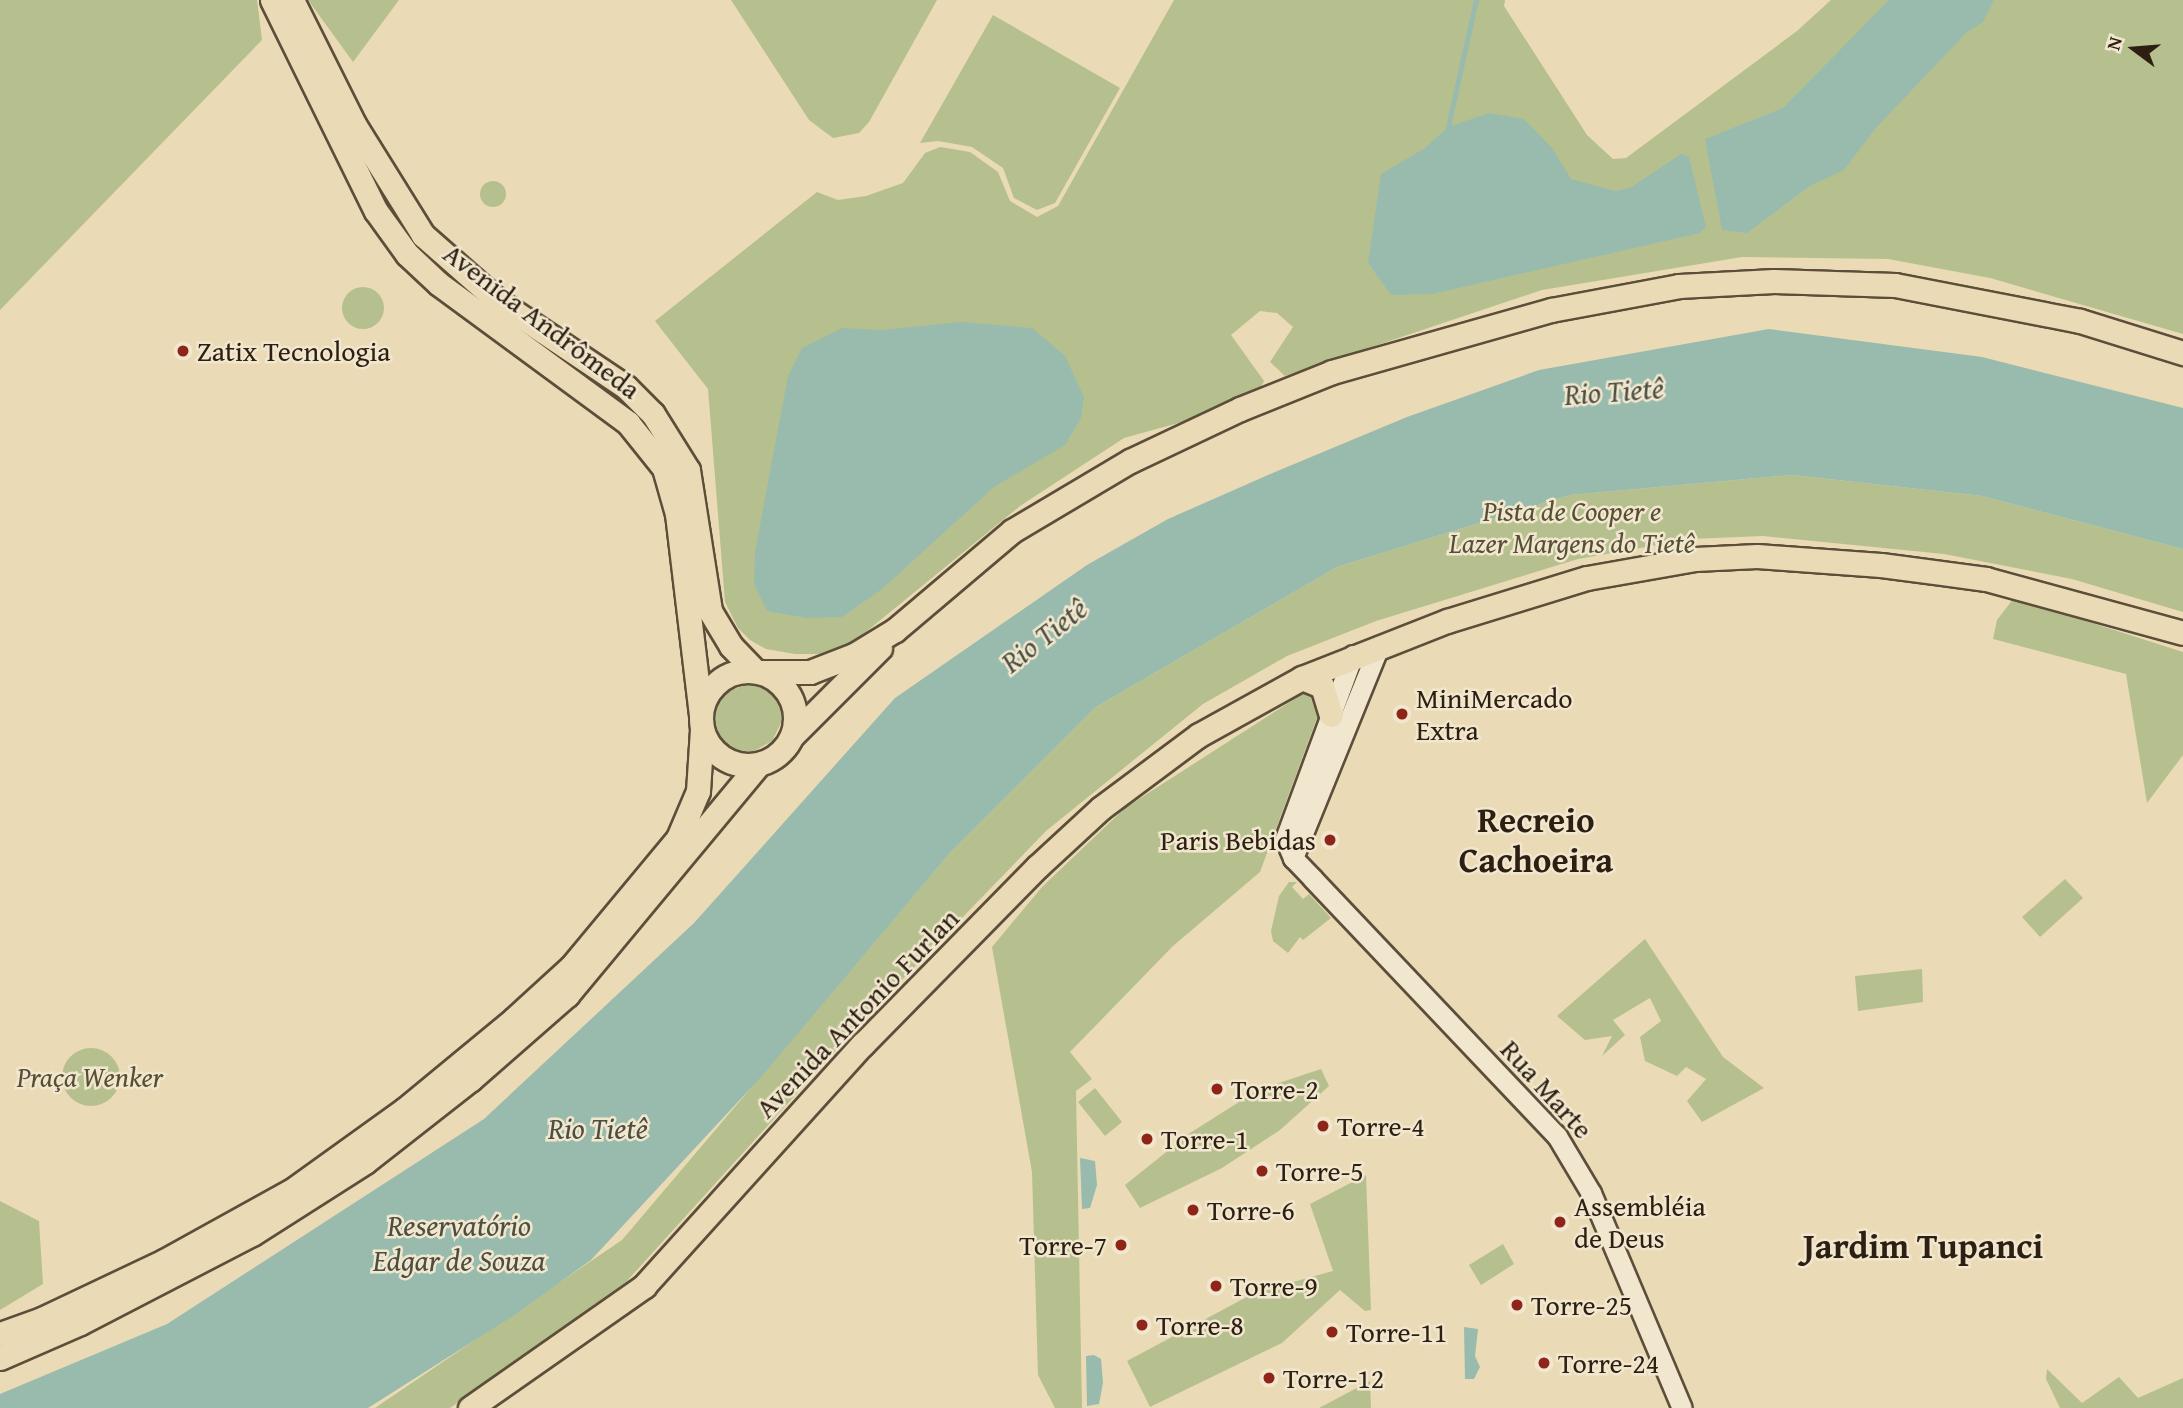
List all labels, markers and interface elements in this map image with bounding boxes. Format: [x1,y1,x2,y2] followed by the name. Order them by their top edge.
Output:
[2099,14,2169,84] north arrow
[2099,33,2129,53] text: N
[437,236,647,406] street label: Avenida Andrômeda
[197,334,391,368] place label: Zatix Tecnologia
[175,343,191,359] marker: Zatix Tecnologia
[1563,370,1665,412] water label: Rio Tietê
[1449,494,1695,560] park label: Pista de Cooper e Lazer Margens do Tietê
[994,590,1094,680] water label: Rio Tietê
[1416,681,1572,747] place label: MiniMercado Extra
[1394,706,1410,722] marker: MiniMercado Extra
[1459,799,1613,881] district label: Recreio Cachoeira
[1160,823,1316,857] place label: Paris Bebidas
[1322,832,1338,848] marker: Paris Bebidas
[748,901,966,1125] street label: Avenida Antonio Furlan
[1494,1033,1600,1145] street label: Rua Marte
[17,1060,163,1094] park label: Praça Wenker
[1231,1072,1319,1106] place label: Torre-2
[1209,1081,1225,1097] marker: Torre-2
[1337,1109,1425,1143] place label: Torre-4
[548,1110,648,1146] water label: Rio Tietê
[1315,1118,1331,1134] marker: Torre-4
[1161,1122,1249,1156] place label: Torre-1
[1139,1131,1155,1147] marker: Torre-1
[1276,1154,1364,1188] place label: Torre-5
[1254,1163,1270,1179] marker: Torre-5
[1574,1189,1706,1255] place label: Assembléia de Deus
[1207,1193,1295,1227] place label: Torre-6
[1185,1202,1201,1218] marker: Torre-6
[373,1207,545,1278] water label: Reservatório Edgar de Souza
[1552,1214,1568,1230] marker: Assembléia de Deus
[1803,1225,2043,1267] district label: Jardim Tupanci
[1019,1228,1107,1262] place label: Torre-7
[1113,1237,1129,1253] marker: Torre-7
[1230,1269,1318,1303] place label: Torre-9
[1208,1278,1224,1294] marker: Torre-9
[1531,1288,1632,1322] place label: Torre-25
[1509,1297,1525,1313] marker: Torre-25
[1156,1308,1244,1342] place label: Torre-8
[1346,1315,1447,1349] place label: Torre-11
[1134,1317,1150,1333] marker: Torre-8
[1324,1324,1340,1340] marker: Torre-11
[1558,1346,1659,1380] place label: Torre-24
[1536,1355,1552,1371] marker: Torre-24
[1283,1361,1384,1395] place label: Torre-12
[1261,1370,1277,1386] marker: Torre-12

